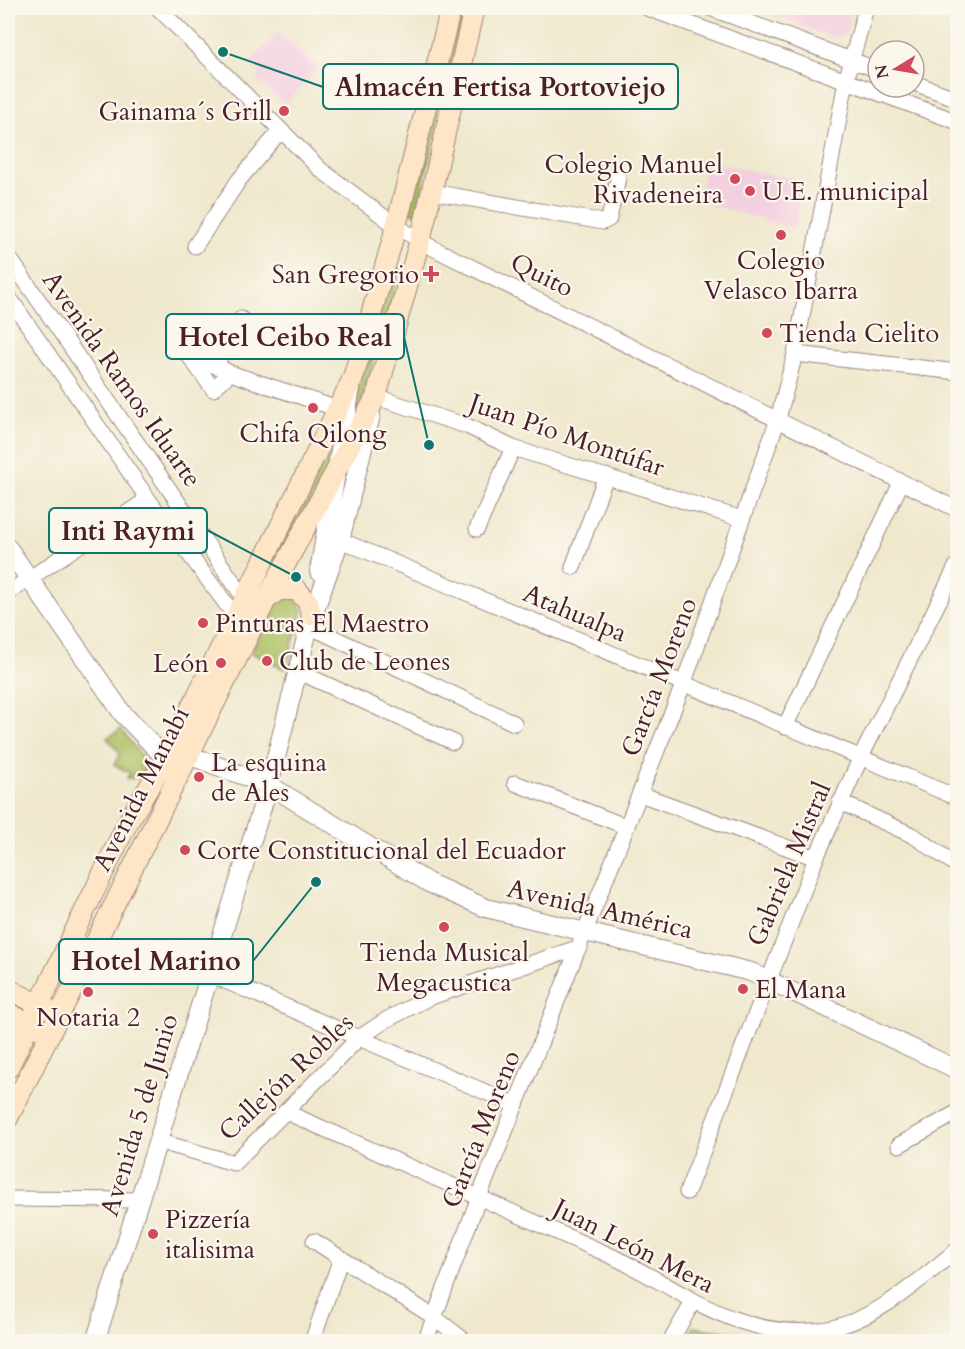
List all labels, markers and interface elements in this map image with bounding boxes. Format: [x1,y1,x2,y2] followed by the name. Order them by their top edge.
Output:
[866,39,926,99] north arrow
[870,63,894,81] text: N
[323,64,678,109] callout: Almacén Fertisa Portoviejo
[335,69,666,106] text: Almacén Fertisa Portoviejo
[98,94,272,129] place label: Gainama´s Grill
[277,104,291,118] marker: Gainama´s Grill
[545,147,723,212] place label: Colegio Manuel Rivadeneira
[728,172,742,186] marker: Colegio Manuel Rivadeneira
[762,174,929,209] place label: U.E. municipal
[743,184,757,198] marker: U.E. municipal
[774,228,788,242] marker: Colegio Velasco Ibarra
[704,243,858,308] place label: Colegio Velasco Ibarra
[505,245,579,305] street label: Quito
[272,257,419,292] place label: San Gregorio
[34,264,210,494] street label: Avenida Ramos Iduarte
[424,267,438,281] marker: San Gregorio
[166,314,404,359] callout: Hotel Ceibo Real
[779,316,939,351] place label: Tienda Cielito
[178,319,392,356] text: Hotel Ceibo Real
[760,326,774,340] marker: Tienda Cielito
[461,384,670,485] street label: Juan Pío Montúfar
[306,401,320,415] marker: Chifa Qilong
[239,416,387,451] place label: Chifa Qilong
[49,508,207,553] callout: Inti Raymi
[61,513,195,550] text: Inti Raymi
[518,576,632,650] street label: Atahualpa
[613,593,705,761] street label: García Moreno
[215,606,429,641] place label: Pinturas El Maestro
[196,616,210,630] marker: Pinturas El Maestro
[279,644,450,679] place label: Club de Leones
[153,646,209,681] place label: León
[260,654,274,668] marker: Club de Leones
[214,656,228,670] marker: León
[84,701,198,877] street label: Avenida Manabí
[211,745,327,810] place label: La esquina de Ales
[192,770,206,784] marker: La esquina de Ales
[739,776,839,951] street label: Gabriela Mistral
[197,833,566,868] place label: Corte Constitucional del Ecuador
[178,843,192,857] marker: Corte Constitucional del Ecuador
[504,871,696,947] street label: Avenida América
[437,920,451,934] marker: Tienda Musical Megacustica
[359,935,529,1000] place label: Tienda Musical Megacustica
[59,939,253,984] callout: Hotel Marino
[71,943,241,980] text: Hotel Marino
[755,972,846,1007] place label: El Mana
[736,982,750,996] marker: El Mana
[81,985,95,999] marker: Notaria 2
[36,1000,140,1035] place label: Notaria 2
[211,1005,361,1149] street label: Callejón Robles
[92,1010,186,1220] street label: Avenida 5 de Junio
[433,1045,529,1213] street label: García Moreno
[544,1189,721,1302] street label: Juan León Mera
[165,1202,255,1267] place label: Pizzería italisima
[146,1227,160,1241] marker: Pizzería italisima

